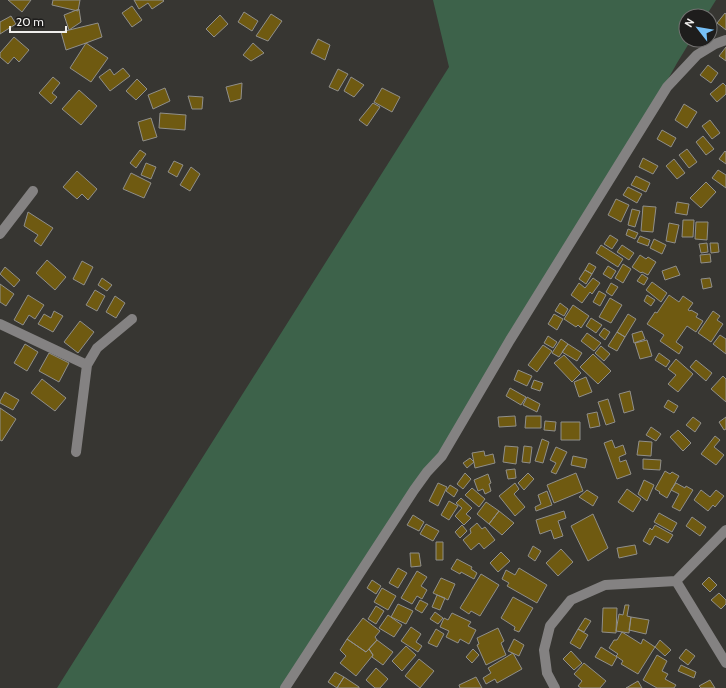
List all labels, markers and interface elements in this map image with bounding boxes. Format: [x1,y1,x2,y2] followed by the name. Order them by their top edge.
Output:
[10,8,66,34] scale bar
[678,8,718,48] north arrow
[16,14,44,29] text: 20 m
[681,16,697,30] text: N

